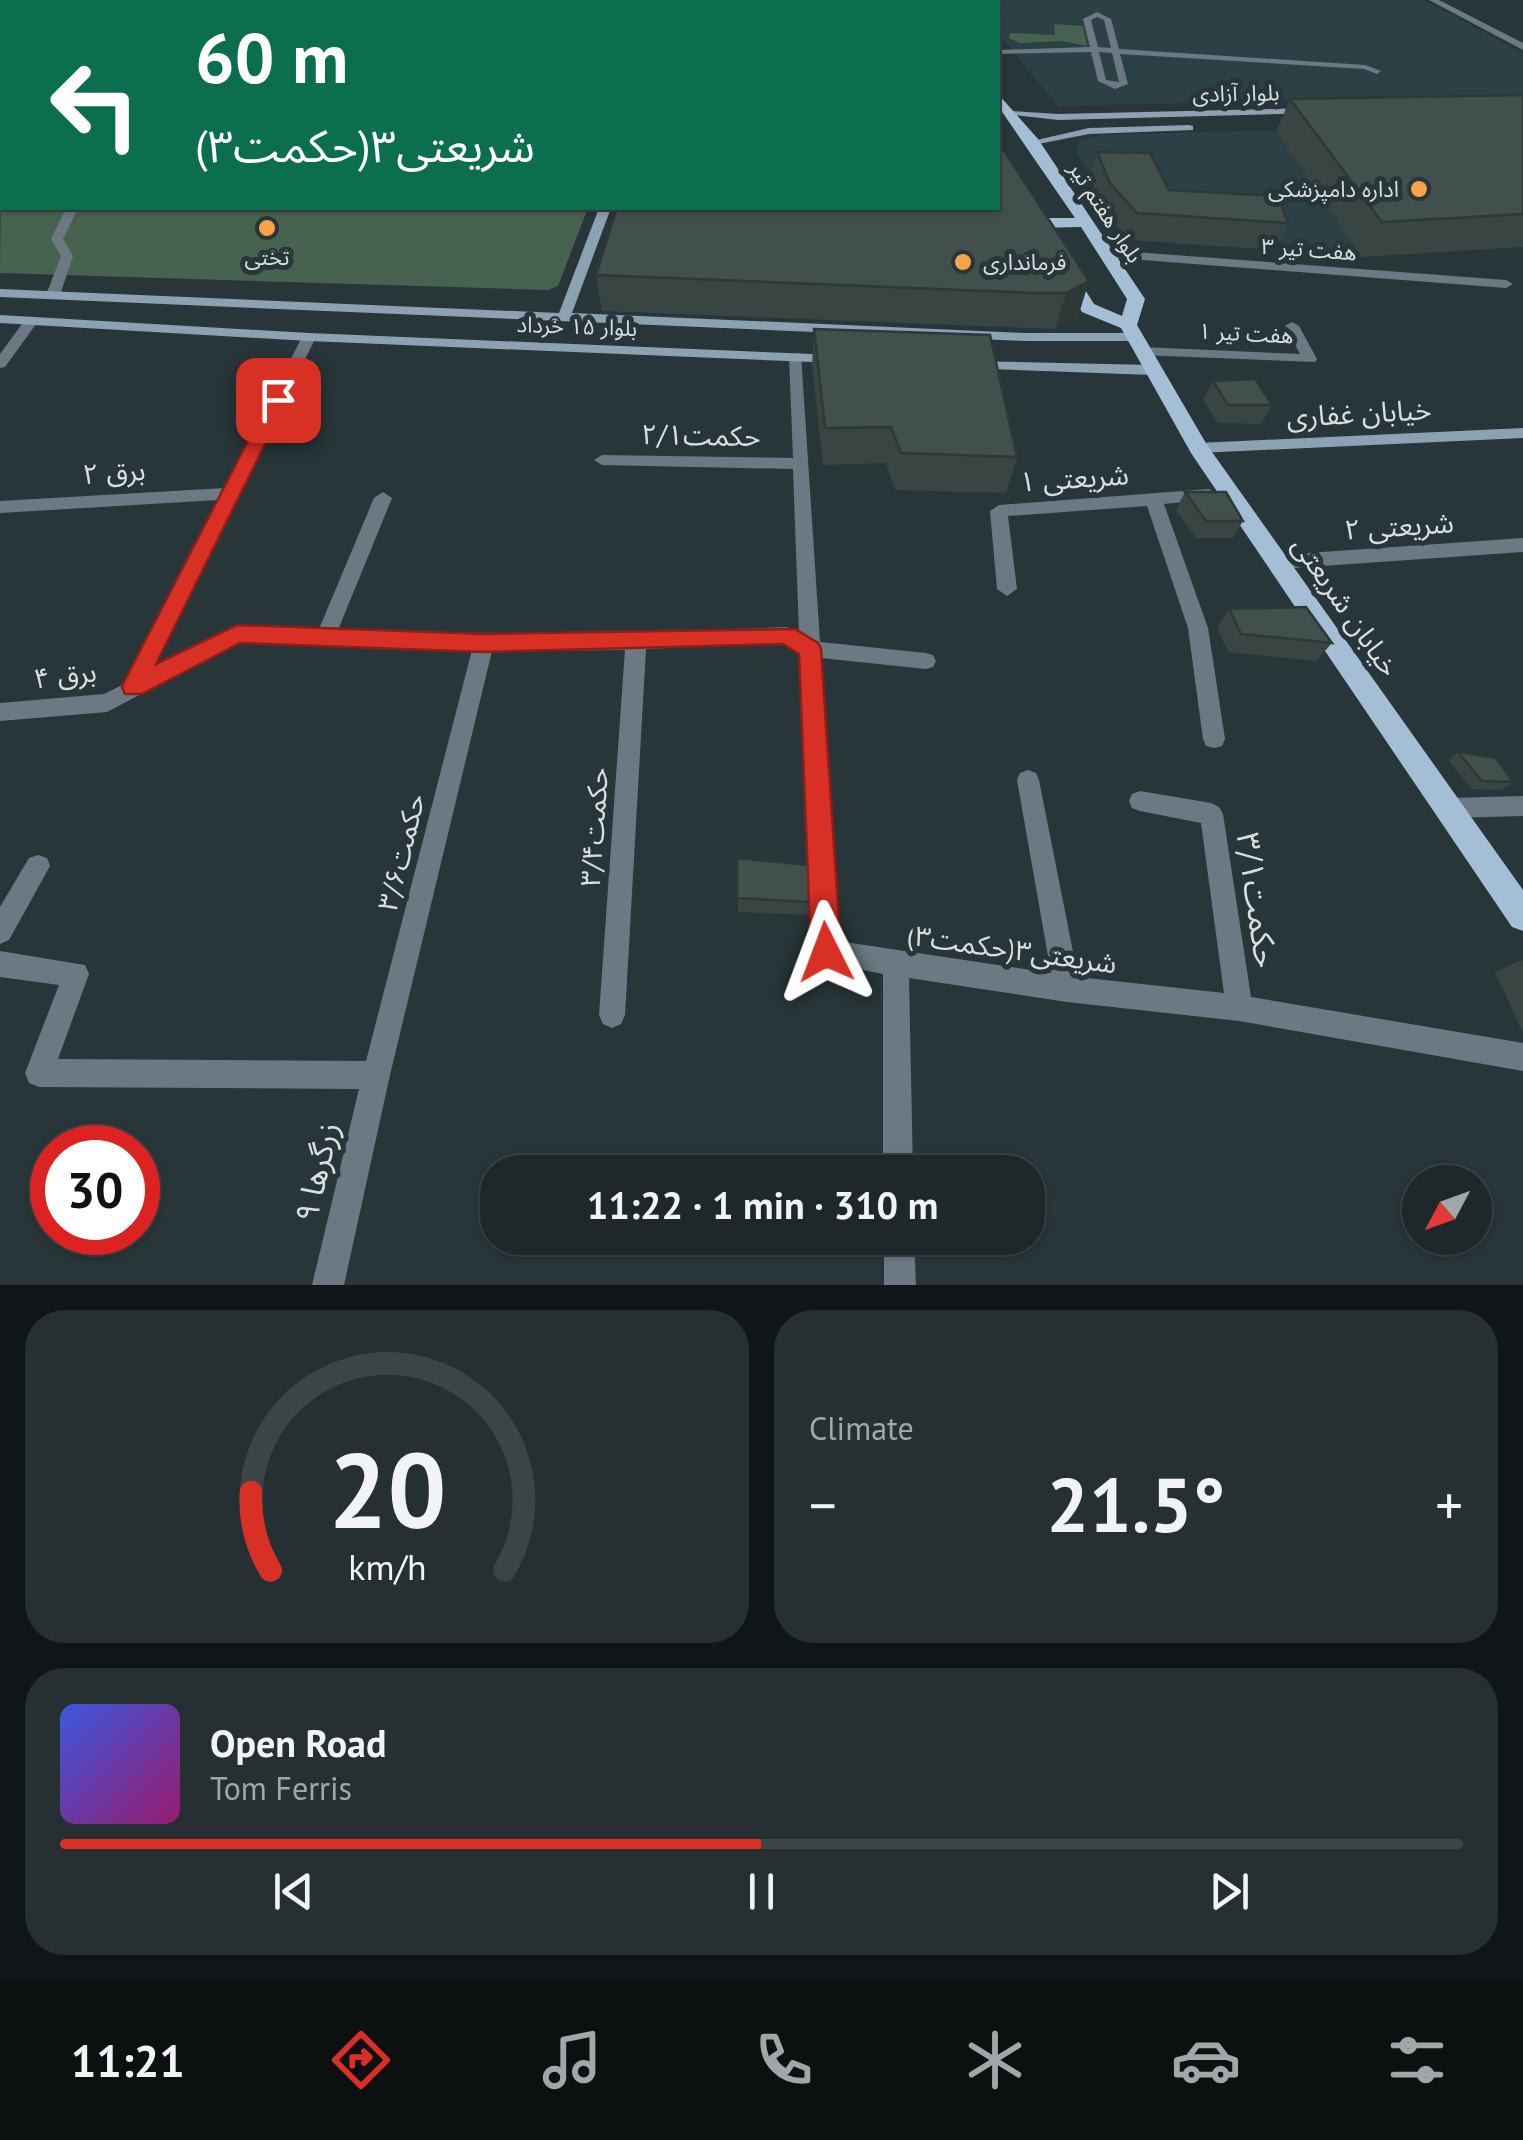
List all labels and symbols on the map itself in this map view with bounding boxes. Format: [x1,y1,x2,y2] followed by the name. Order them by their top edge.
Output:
[1192,78,1280,108] street label: بلوار آزادی
[1060,155,1149,270] street label: بلوار هفتم تیر
[1268,175,1399,204] place label: اداره دامپزشکی
[1408,178,1430,200] marker: اداره دامپزشکی
[256,217,278,239] marker: تختی
[1260,232,1358,266] street label: هفت تیر ۳
[245,243,290,271] place label: تختی
[983,248,1066,276] place label: فرمانداری
[952,251,974,273] marker: فرمانداری
[516,310,638,342] street label: بلوار ۱۵ خرداد
[1198,317,1294,349] street label: هفت تیر ۱
[236,358,321,443] pin
[1286,390,1432,435] street label: خیابان غفاری
[641,415,761,454] street label: حکمت۲/۱
[81,451,147,492] street label: برق ۲
[1018,455,1130,500] street label: شریعتی ۱
[1343,503,1455,548] street label: شریعتی ۲
[1284,528,1408,683] street label: خیابان شریعتی
[31,652,98,697] street label: برق ۴
[571,766,616,888] street label: حکمت۳/۴
[368,789,433,914] street label: حکمت۳/۶
[1228,829,1288,970] street label: حکمت۳/۱
[774,900,878,1004] position arrow
[905,915,1119,982] street label: شریعتی۳(حکمت۳)
[284,1118,348,1226] street label: زرگرها ۹
[30,1125,160,1255] speed limit sign: 30
[1402,1165,1492,1255] north arrow

